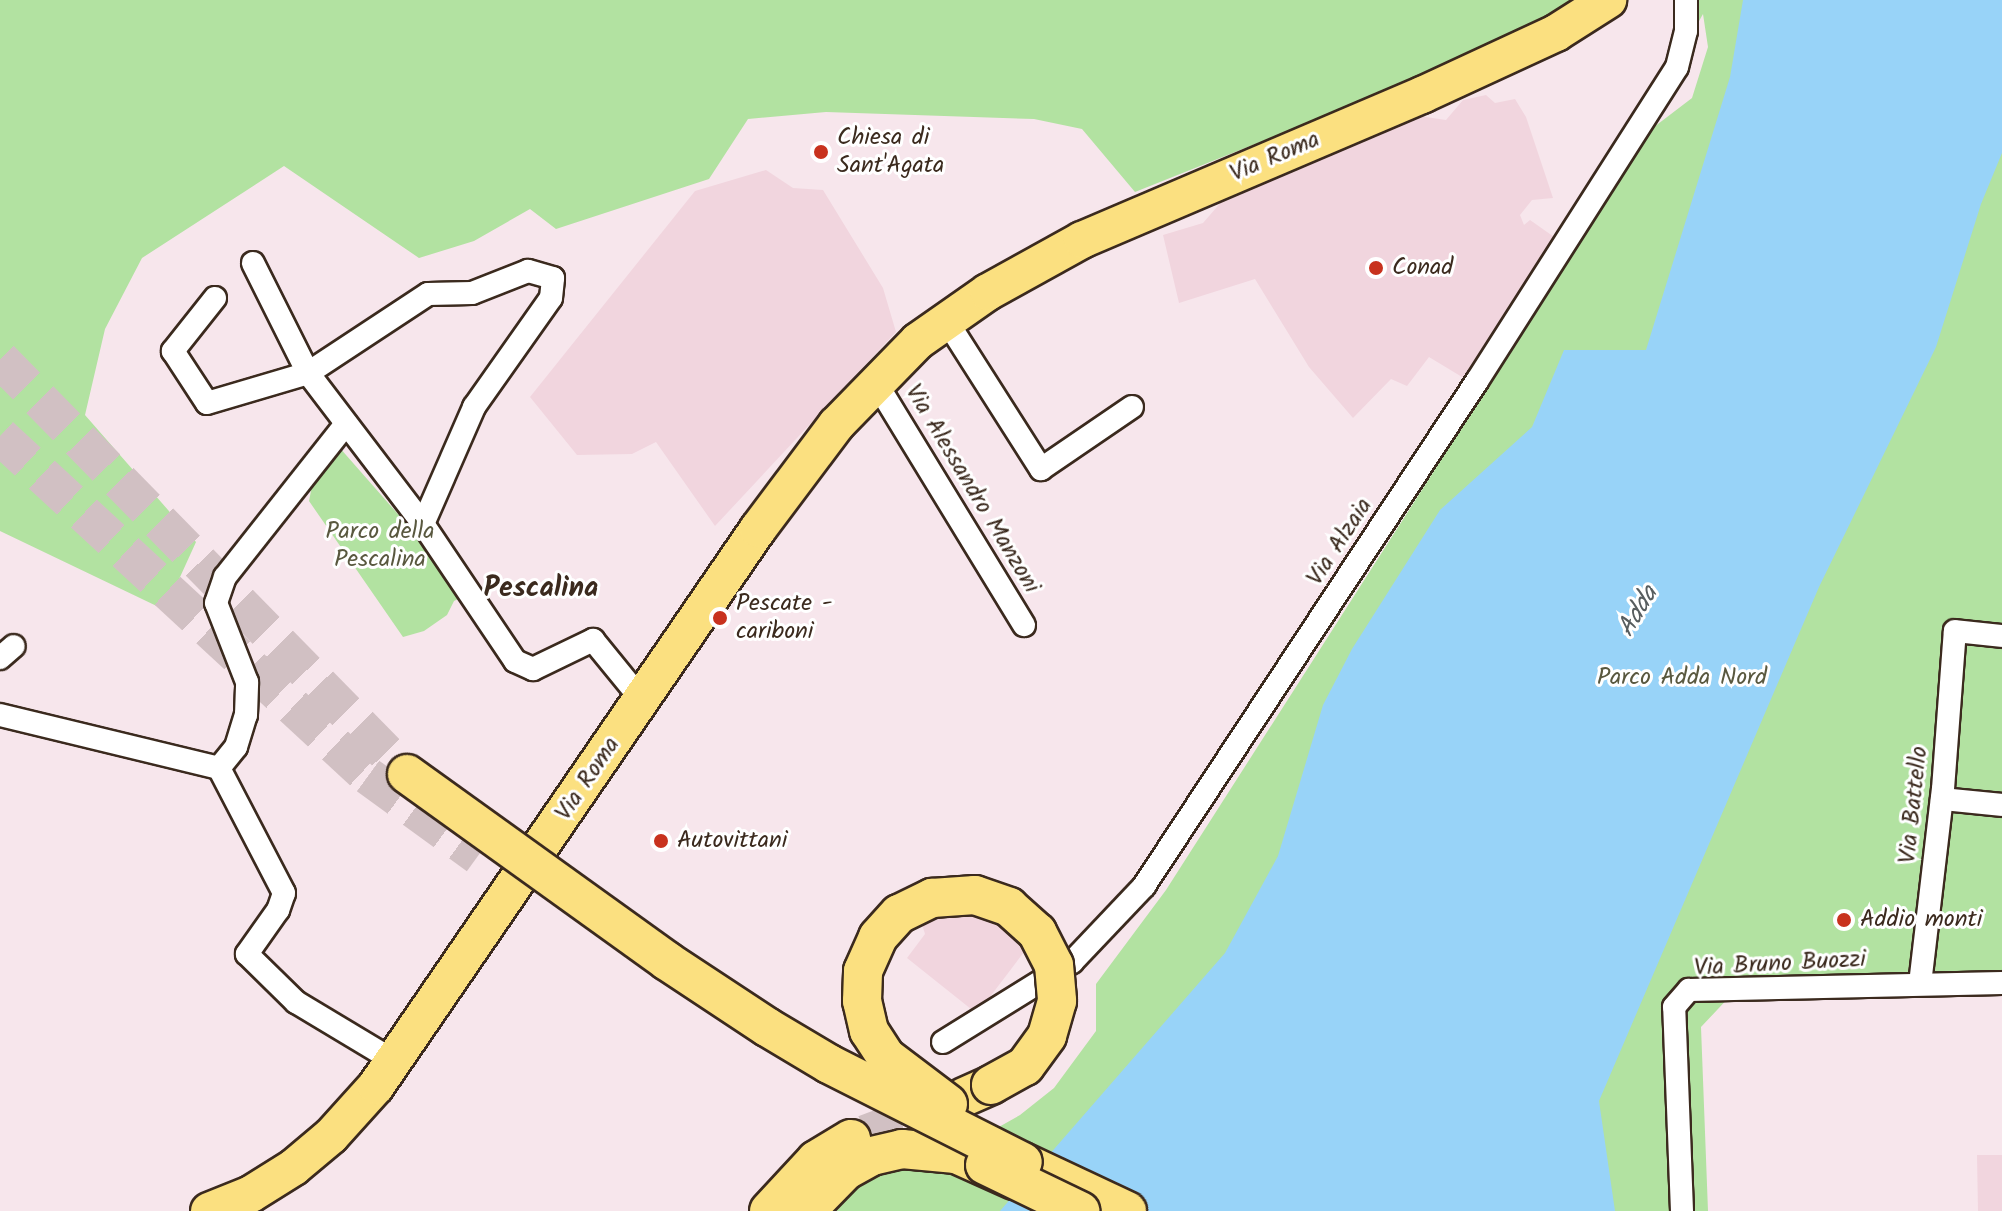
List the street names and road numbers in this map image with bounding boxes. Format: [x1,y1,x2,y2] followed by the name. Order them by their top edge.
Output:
[1226,125,1324,189] street label: Via Roma
[898,379,1046,599] street label: Via Alessandro Manzoni
[1301,493,1379,591] street label: Via Alzaia
[550,732,626,826] street label: Via Roma
[1894,745,1934,865] street label: Via Battello
[1693,945,1867,983] street label: Via Bruno Buozzi

